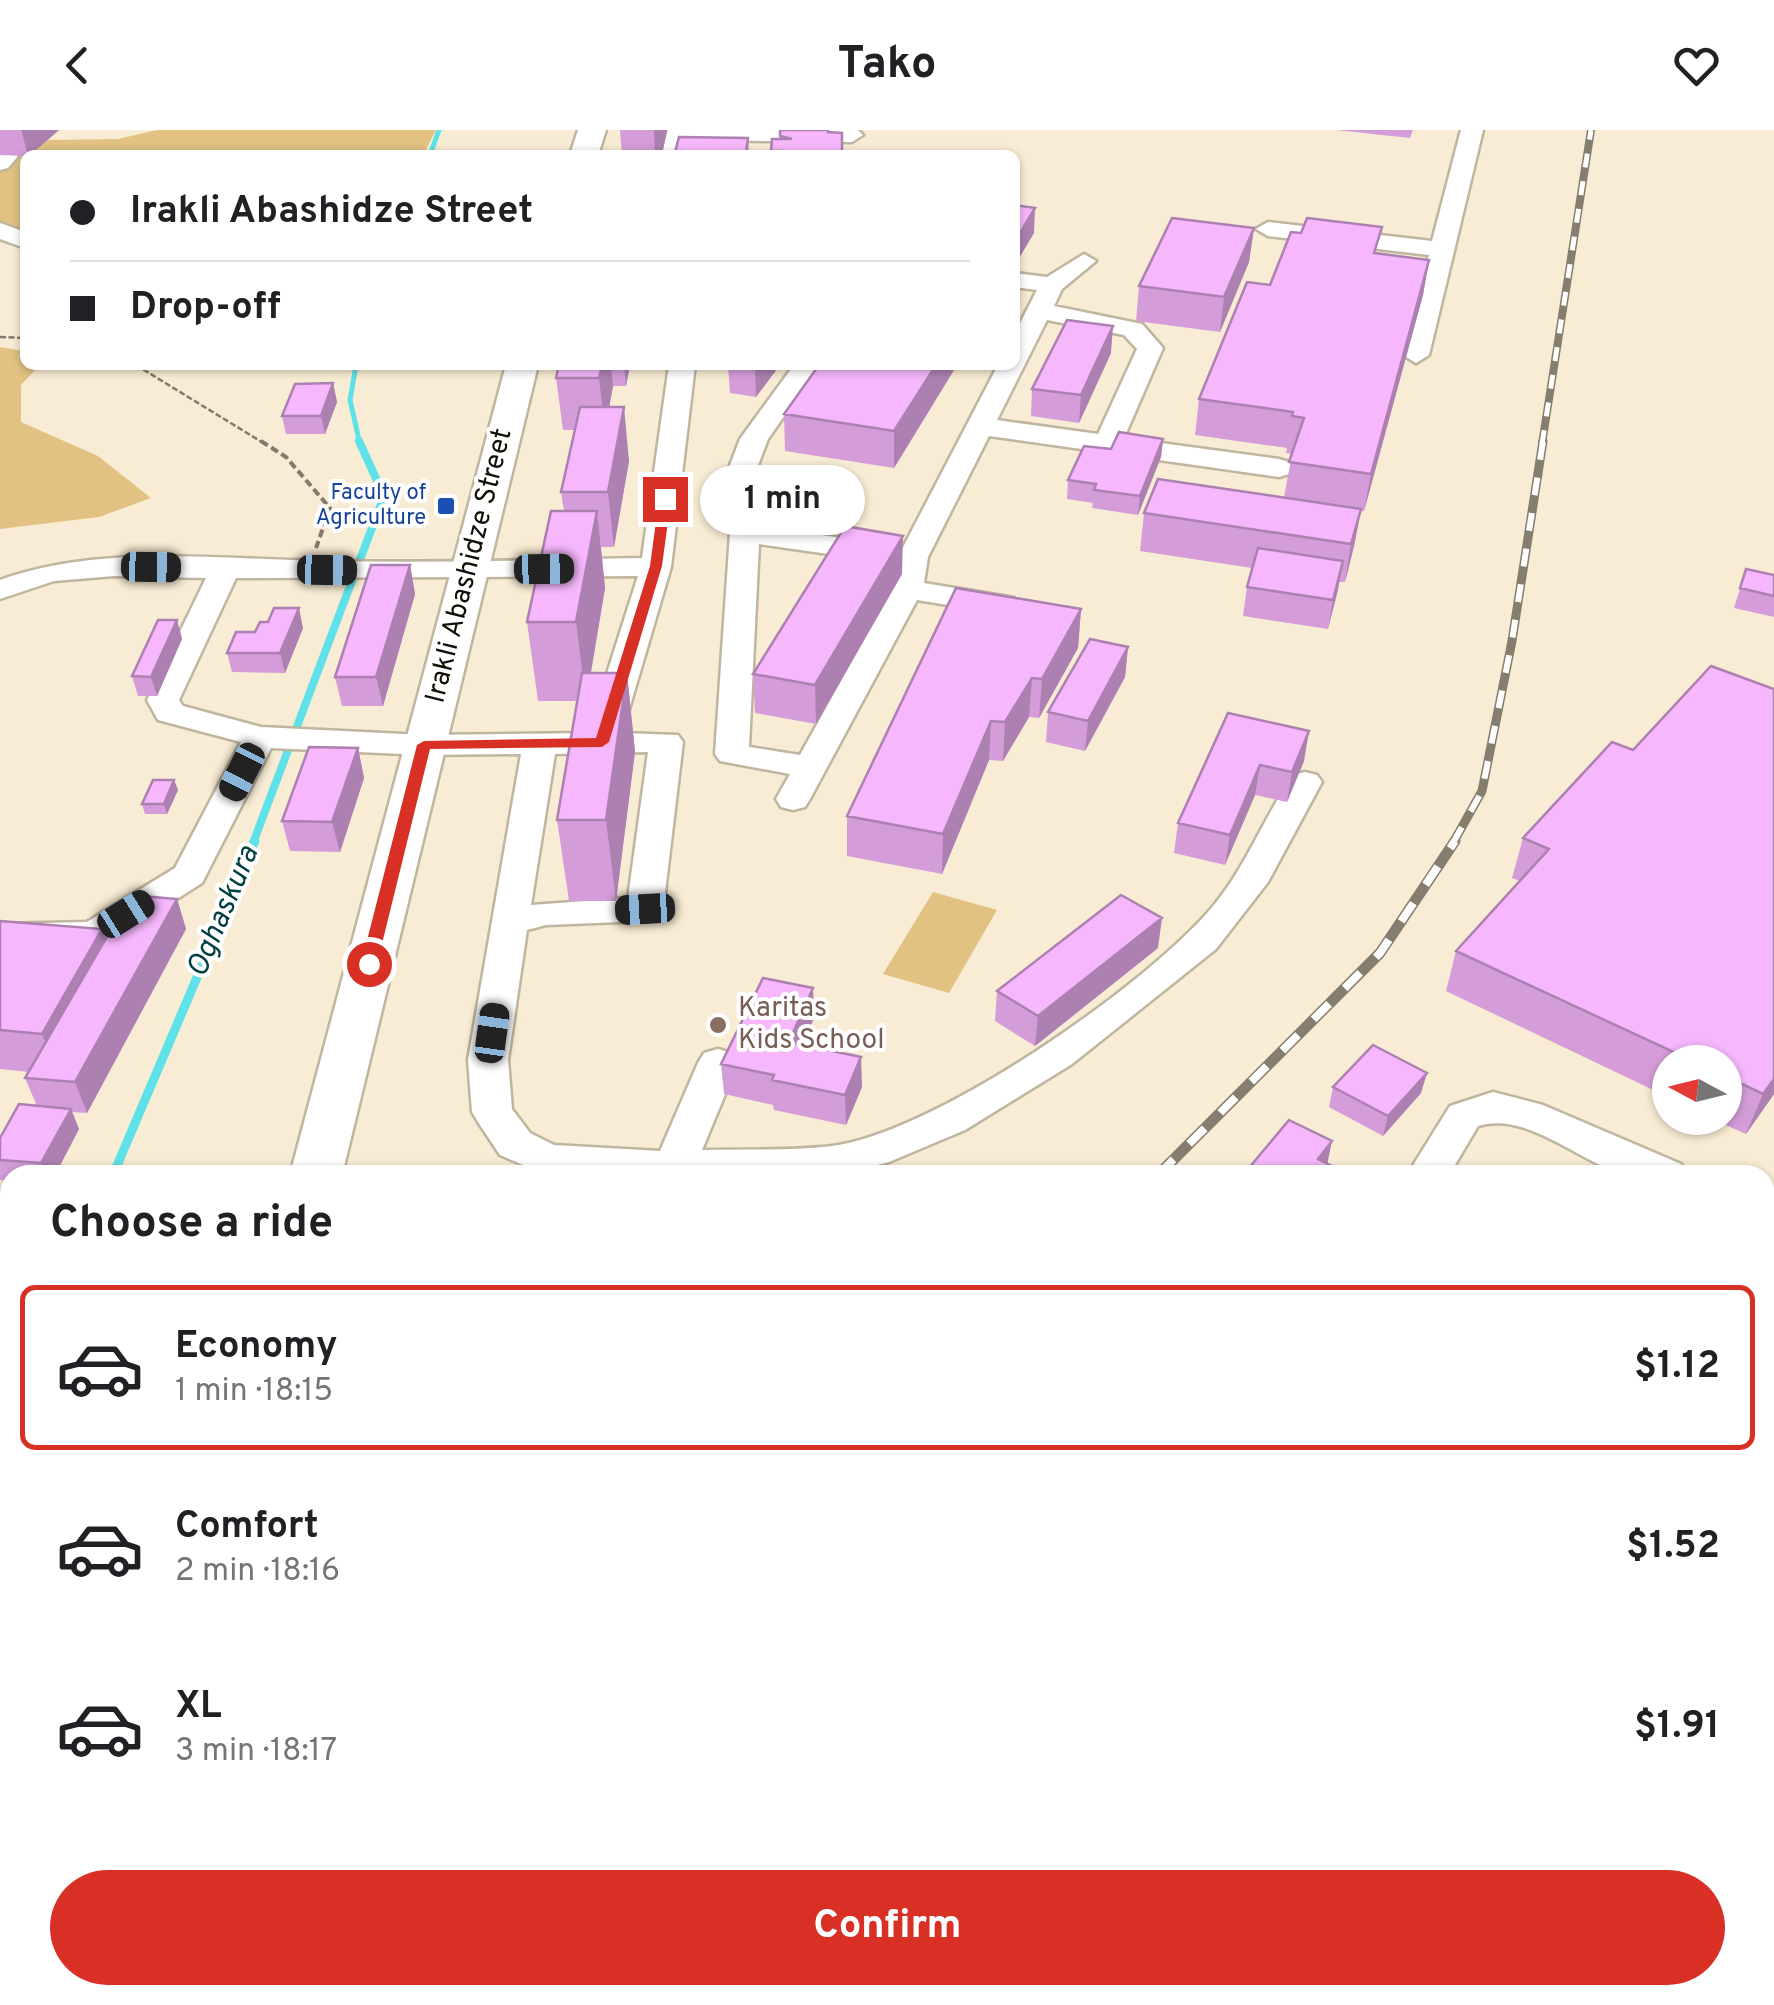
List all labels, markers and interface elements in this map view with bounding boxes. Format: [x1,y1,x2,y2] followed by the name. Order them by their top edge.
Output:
[838,37,936,94] text: Tako
[50,38,105,93] icon: back
[1669,38,1724,93] icon: heart
[130,188,533,237] text: Irakli Abashidze Street
[130,284,281,333] text: Drop-off
[418,425,522,707] street label: Irakli Abashidze Street
[700,464,865,534] callout: 1 min
[643,477,688,522] route end
[316,480,426,532] place label: Faculty of Agriculture
[744,480,821,520] text: 1 min
[435,495,457,517] marker: Faculty of Agriculture
[121,551,181,583] car
[514,553,574,585] car
[297,554,357,586] car
[215,738,269,806] car
[180,840,268,983] water label: Oghaskura
[93,885,159,943] car
[614,892,676,926] car
[347,942,392,987] route start
[738,991,885,1059] place label: Karitas Kids School
[473,1001,511,1065] car
[707,1014,729,1036] marker: Karitas Kids School
[1652,1045,1742,1135] north arrow
[1652,1045,1742,1135] map controls
[50,1196,333,1253] text: Choose a ride
[55,1323,145,1413] icon: car
[175,1323,337,1372] text: Economy
[1634,1343,1720,1392] text: $1.12
[175,1372,333,1412] text: 1 min · 18:15
[55,1503,145,1593] icon: car
[175,1503,319,1552] text: Comfort
[1626,1523,1720,1572] text: $1.52
[175,1552,340,1592] text: 2 min · 18:16
[55,1683,145,1773] icon: car
[175,1683,222,1732] text: XL
[1634,1703,1720,1752] text: $1.91
[175,1732,337,1772] text: 3 min · 18:17
[50,1870,1725,1985] button: Confirm

